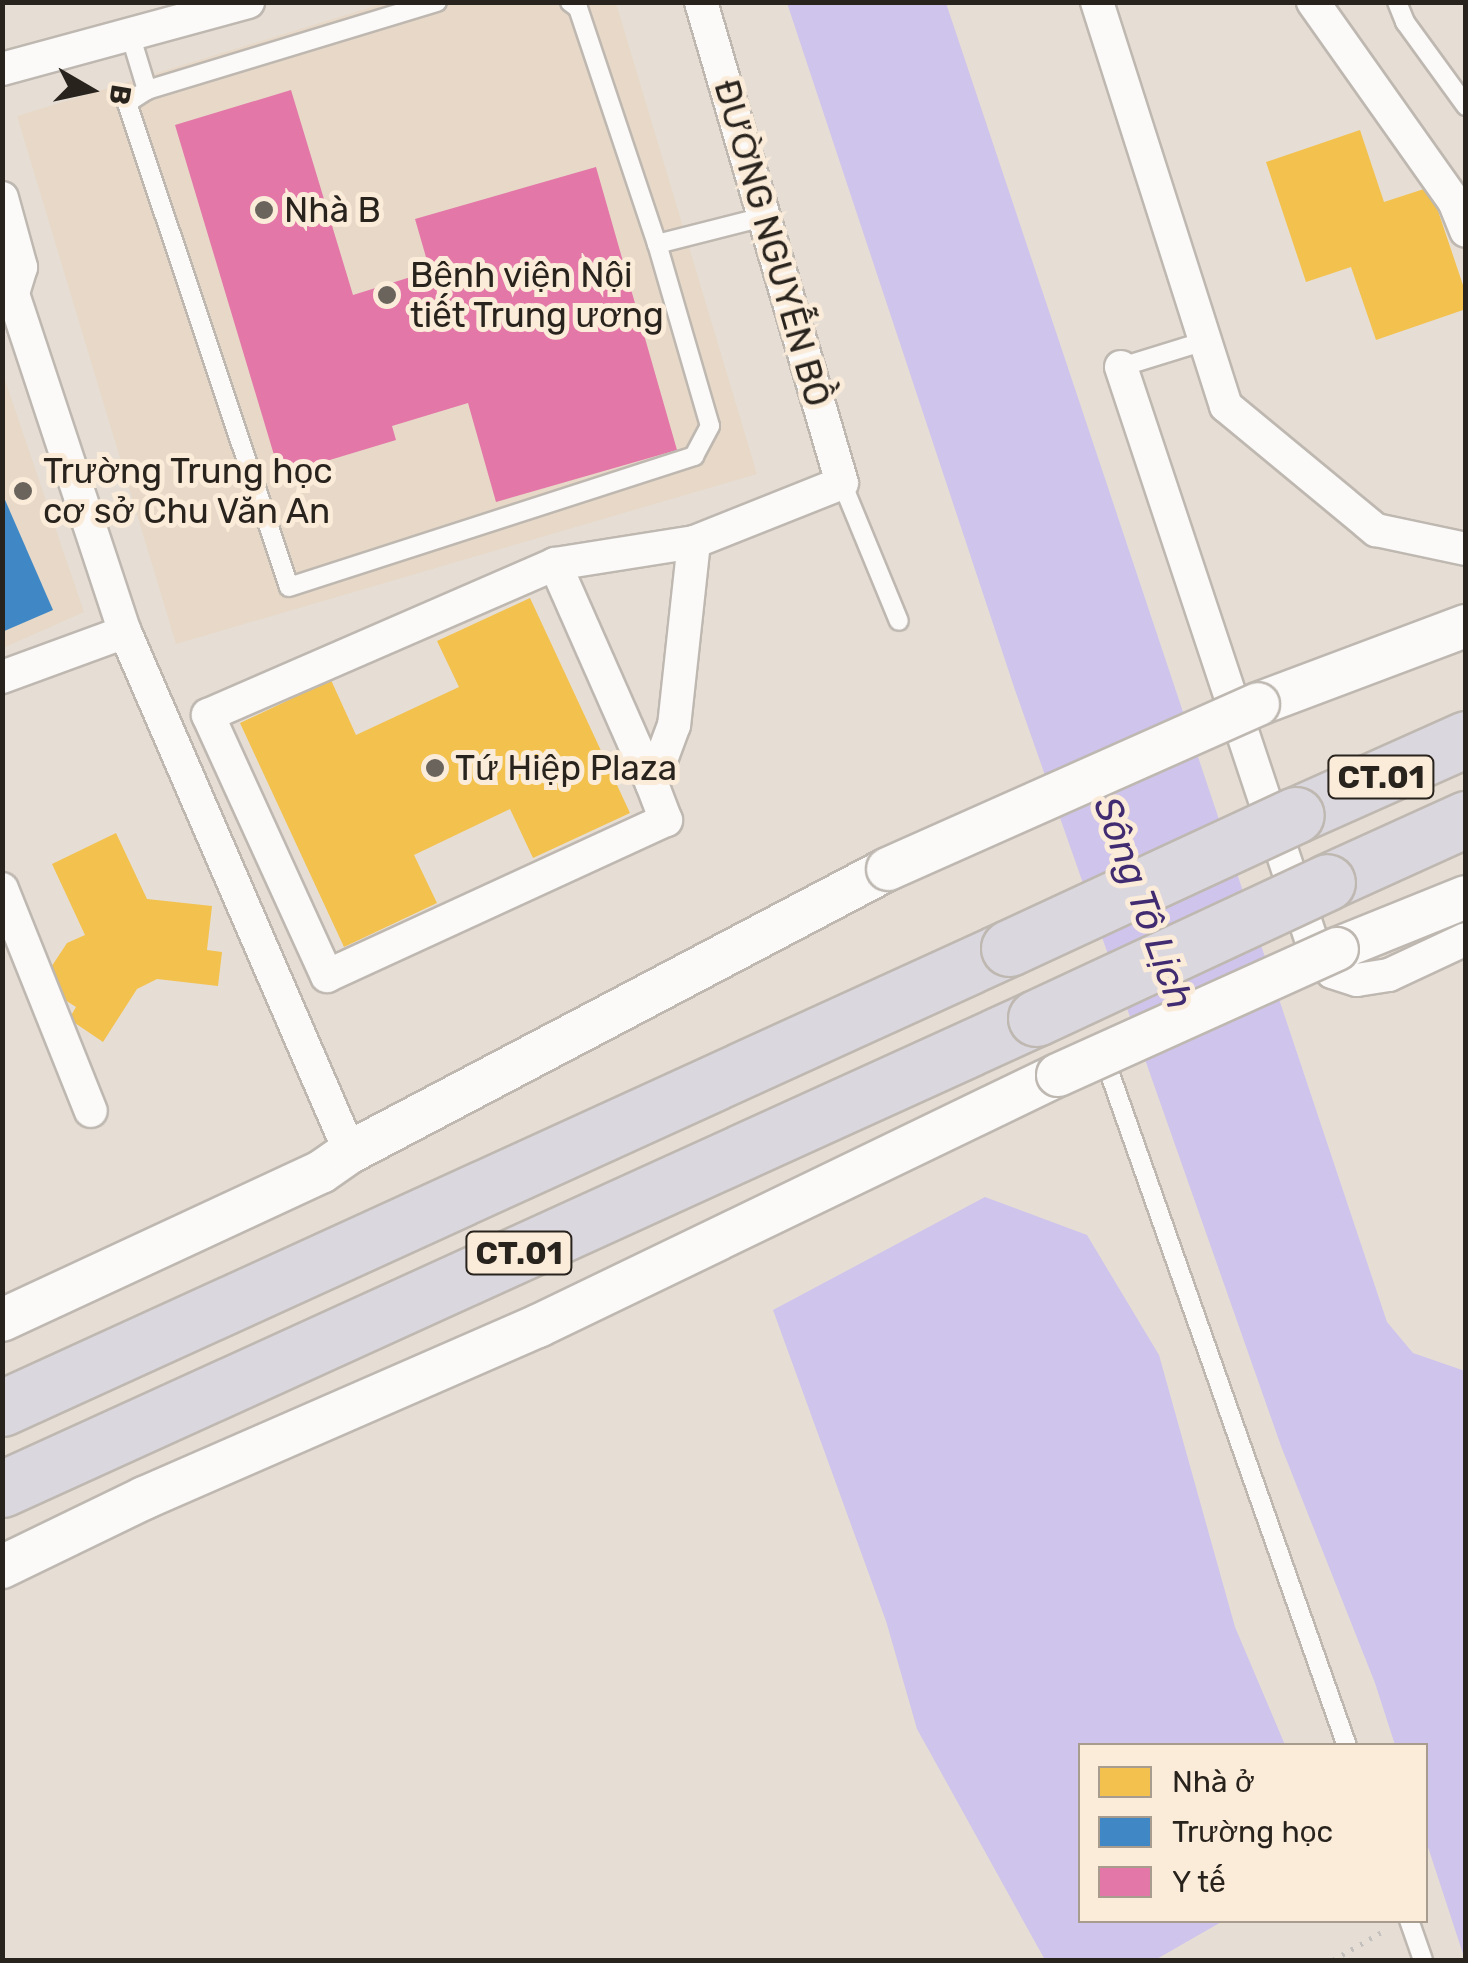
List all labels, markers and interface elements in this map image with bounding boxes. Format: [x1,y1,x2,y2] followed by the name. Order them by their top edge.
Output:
[40,40,140,140] north arrow
[705,75,839,411] street label: ĐƯỜNG NGUYỄN BỒ
[102,82,138,107] text: B
[284,189,381,231] place label: Nhà B
[253,199,275,221] marker: Nhà B
[410,254,665,336] place label: Bệnh viện Nội tiết Trung ương
[374,282,400,308] marker: Bệnh viện Nội tiết Trung ương
[43,450,333,532] place label: Trường Trung học cơ sở Chu Văn An
[12,480,34,502] marker: Trường Trung học cơ sở Chu Văn An
[455,747,677,789] place label: Tứ Hiệp Plaza
[1326,750,1436,804] road number: CT.01
[424,757,446,779] marker: Tứ Hiệp Plaza
[1083,790,1203,1016] water label: Sông Tô Lịch
[464,1226,574,1280] road number: CT.01
[1078,1743,1428,1923] legend
[1172,1764,1255,1800] text: Nhà ở
[1172,1814,1333,1850] text: Trường học
[1172,1864,1226,1900] text: Y tế

